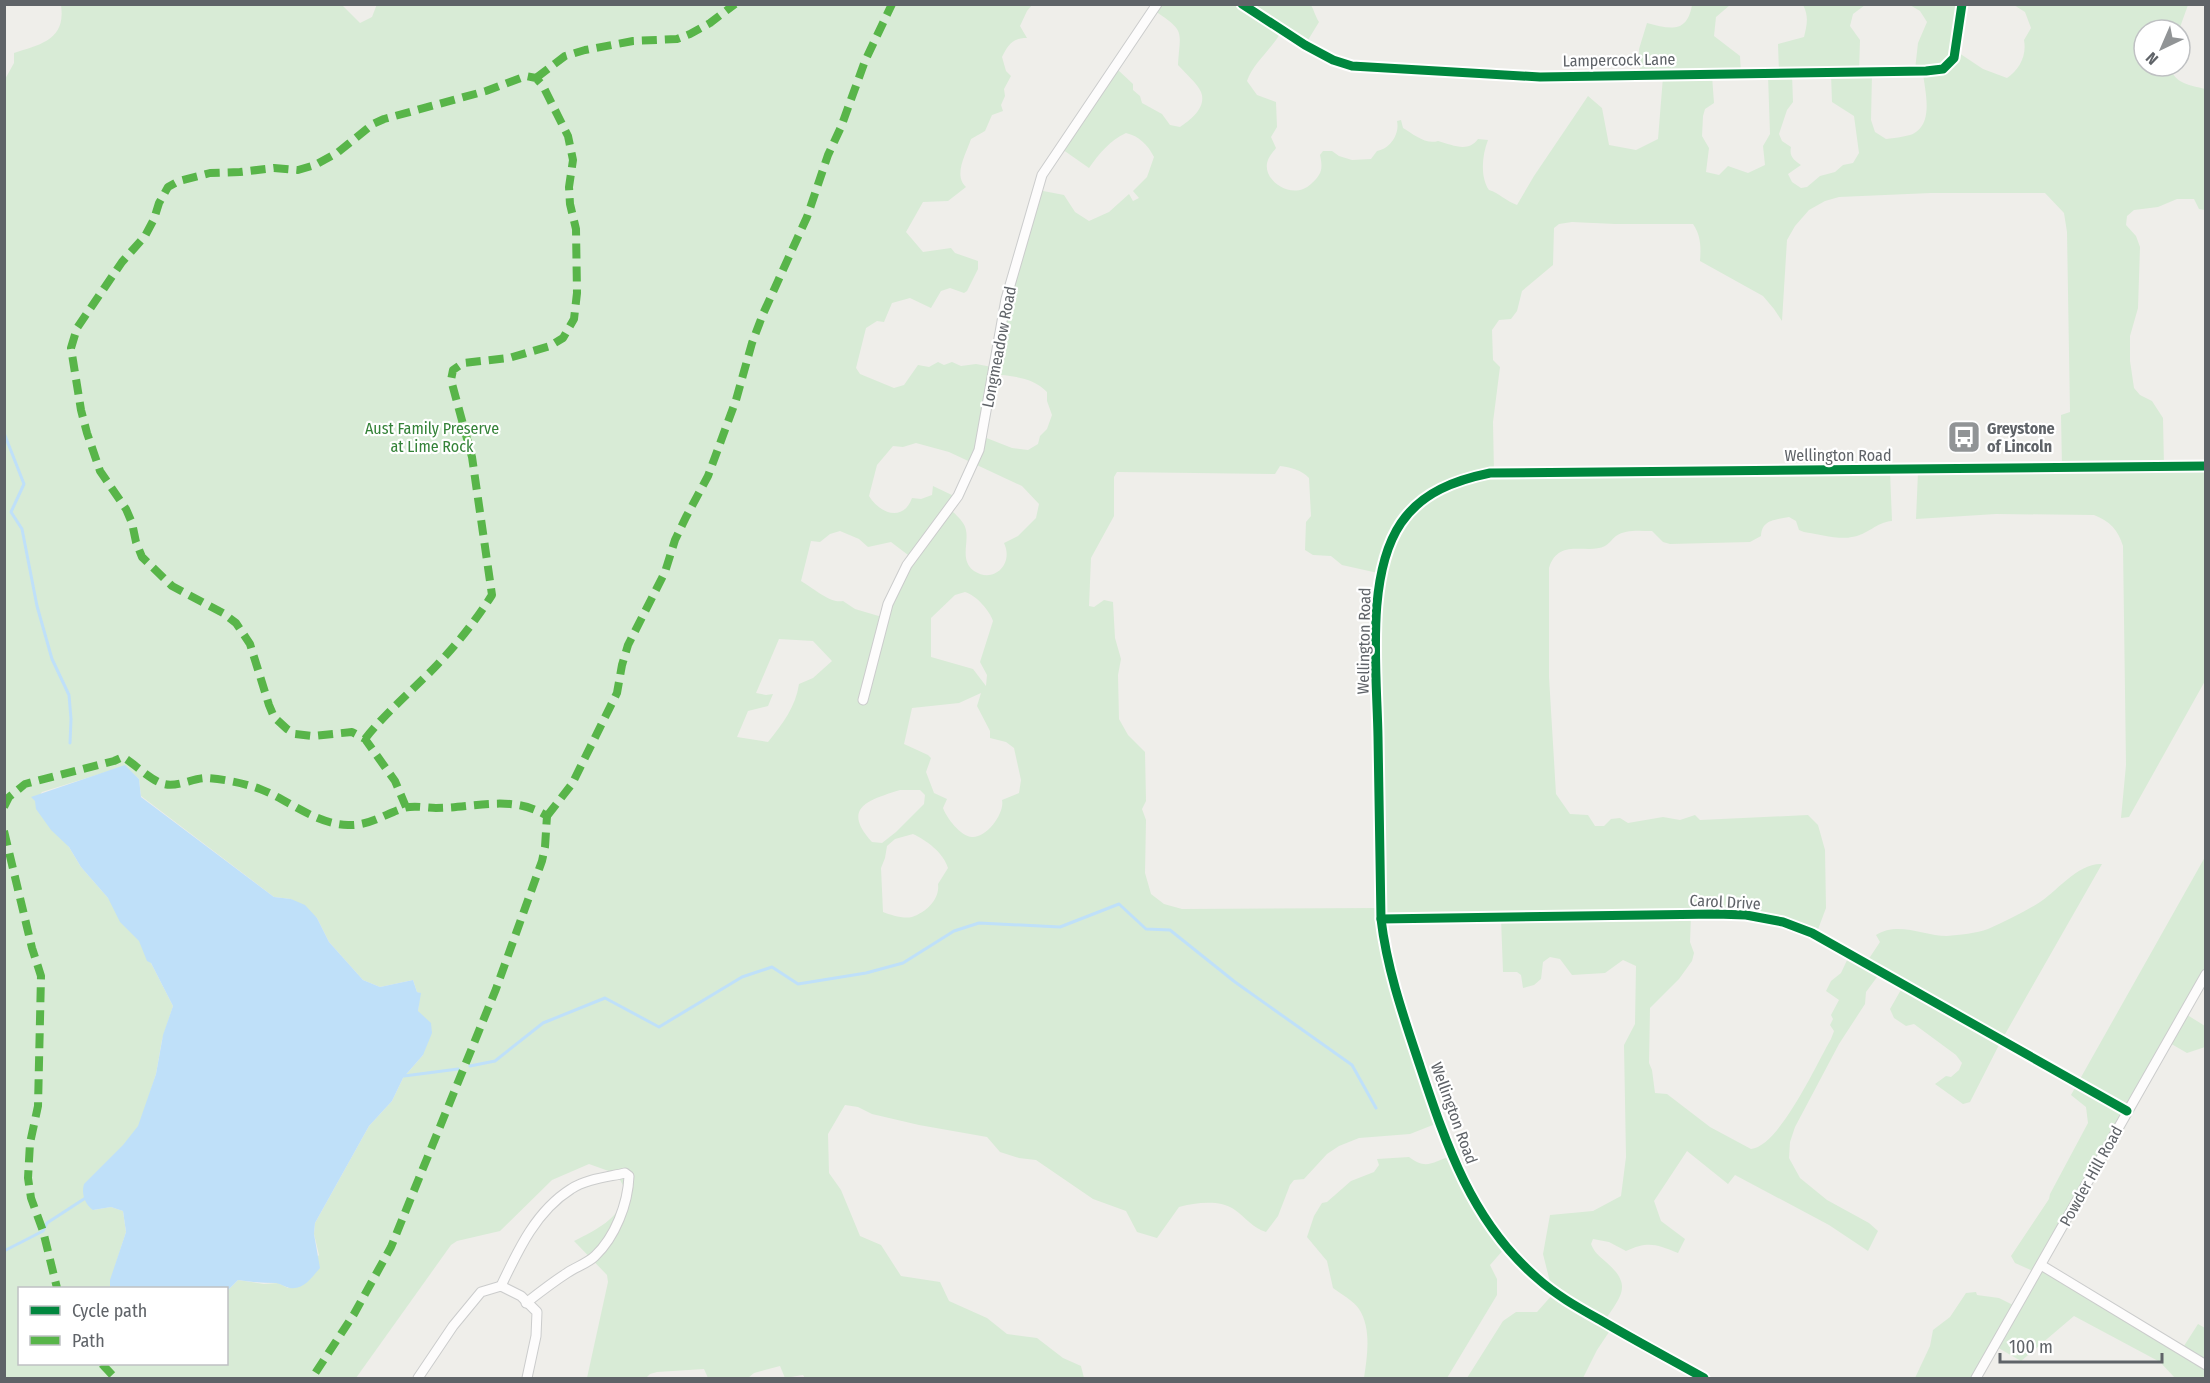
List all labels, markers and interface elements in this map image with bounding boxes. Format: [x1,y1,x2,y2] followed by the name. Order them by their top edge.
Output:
[2132,18,2192,78] north arrow
[2142,48,2162,69] text: N
[1562,50,1676,70] street label: Lampercock Lane
[978,285,1020,409] street label: Longmeadow Road
[365,419,499,456] park label: Aust Family Preserve at Lime Rock
[1946,419,1982,455] bus stop icon: Greystone of Lincoln
[1987,419,2055,456] place label: Greystone of Lincoln
[1785,446,1891,465] street label: Wellington Road
[1354,587,1374,695] street label: Wellington Road
[1689,891,1761,913] street label: Carol Drive
[1427,1060,1481,1166] street label: Wellington Road
[2056,1123,2126,1229] street label: Powder Hill Road
[18,1287,228,1365] legend
[72,1300,147,1322] text: Cycle path
[2000,1326,2162,1364] scale bar
[72,1330,105,1352] text: Path
[2009,1336,2053,1358] text: 100 m

